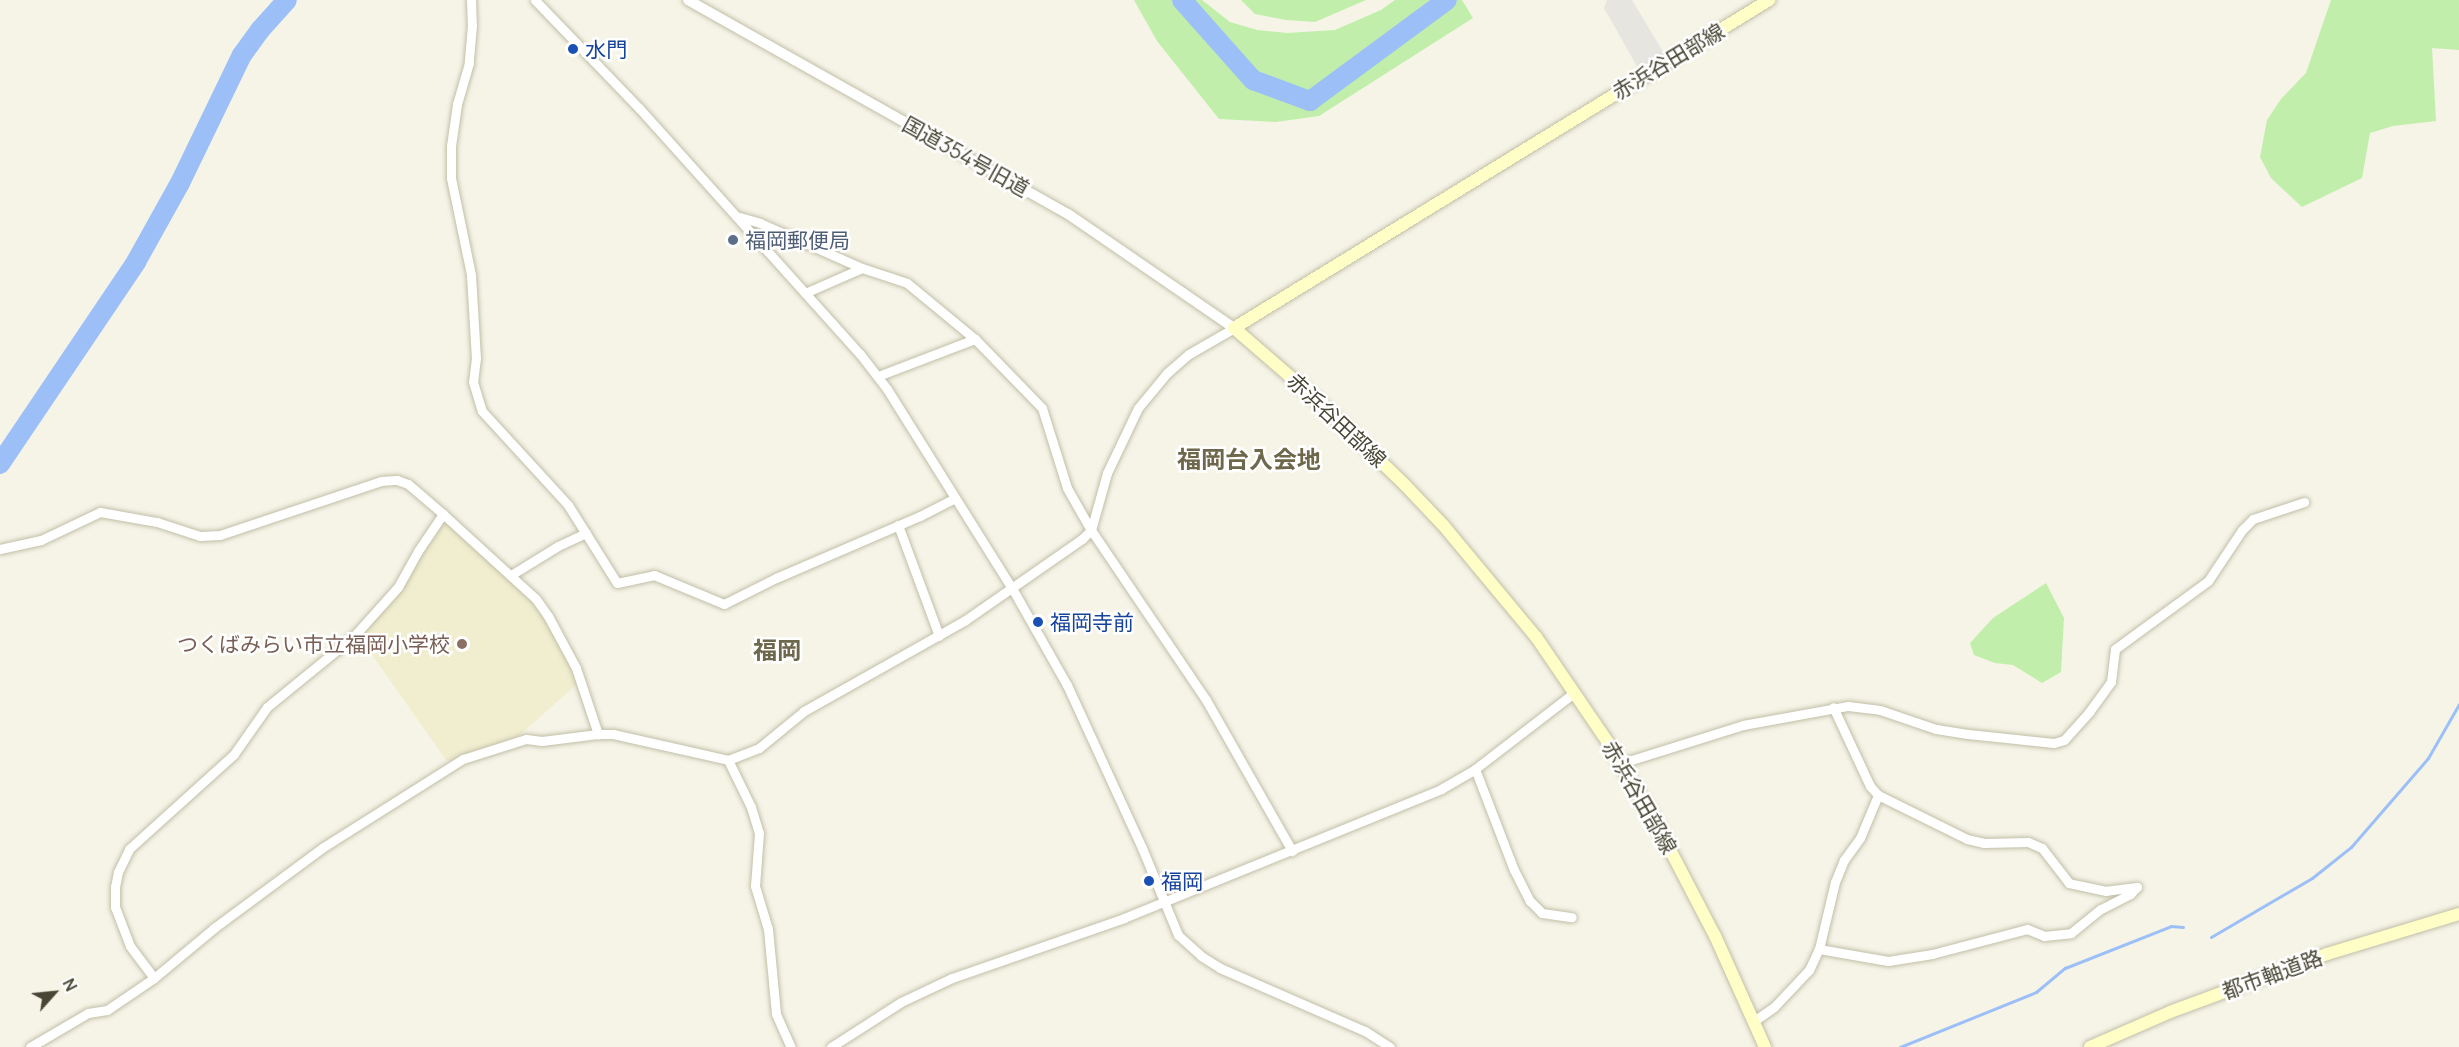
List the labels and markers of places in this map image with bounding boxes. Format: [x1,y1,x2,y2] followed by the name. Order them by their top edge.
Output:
[585,36,627,62] place label: 水門
[566,42,580,56] marker: 水門
[745,227,850,253] place label: 福岡郵便局
[726,233,740,247] marker: 福岡郵便局
[1050,609,1134,635] place label: 福岡寺前
[1031,615,1045,629] marker: 福岡寺前
[177,631,450,657] place label: つくばみらい市立福岡小学校
[455,637,469,651] marker: つくばみらい市立福岡小学校
[1161,868,1203,894] place label: 福岡
[1142,874,1156,888] marker: 福岡

